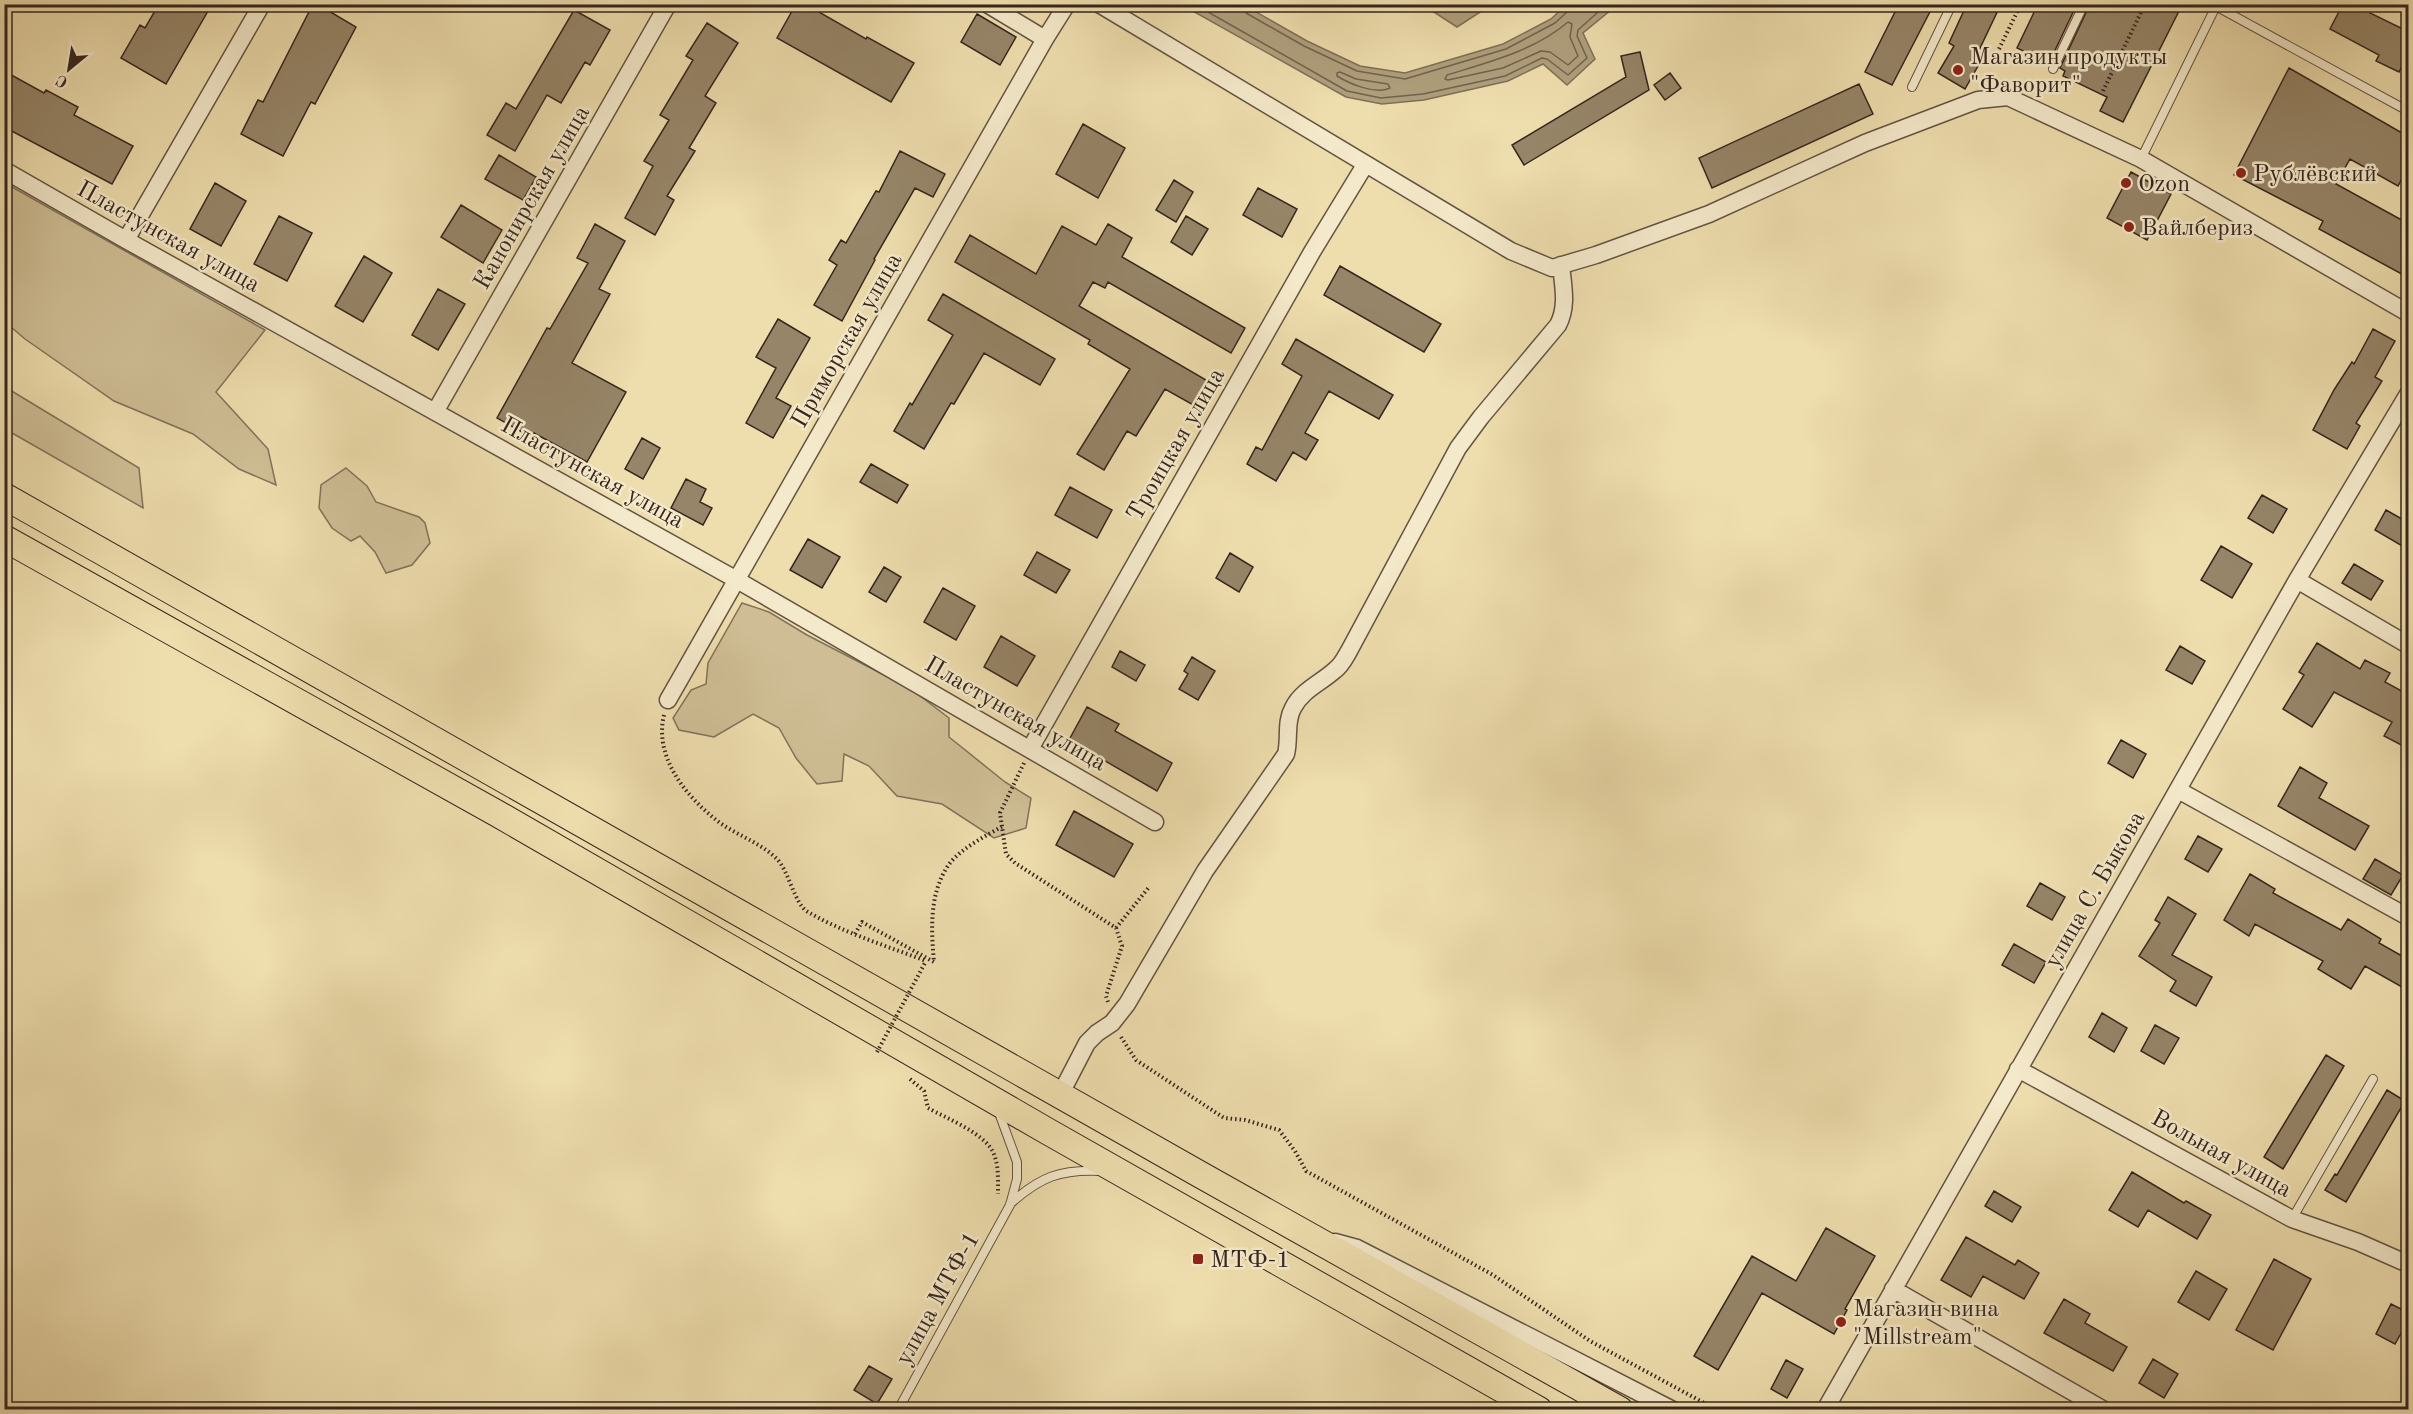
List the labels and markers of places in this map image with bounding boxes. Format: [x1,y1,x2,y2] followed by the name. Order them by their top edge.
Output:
[1970,46,2167,98] place label: Магазин продукты "Фаворит"
[1951,63,1965,77] marker: Магазин продукты "Фаворит"
[2253,163,2377,187] place label: Рублёвский
[2234,166,2248,180] marker: Рублёвский
[2138,173,2190,197] place label: Ozon
[2119,176,2133,190] marker: Ozon
[2141,217,2253,241] place label: Вайлбериз
[2122,220,2136,234] marker: Вайлбериз
[1210,1249,1290,1273] place label: МТФ-1
[1191,1252,1205,1266] marker: МТФ-1
[1853,1298,1999,1350] place label: Магазин вина "Millstream"
[1834,1315,1848,1329] marker: Магазин вина "Millstream"

